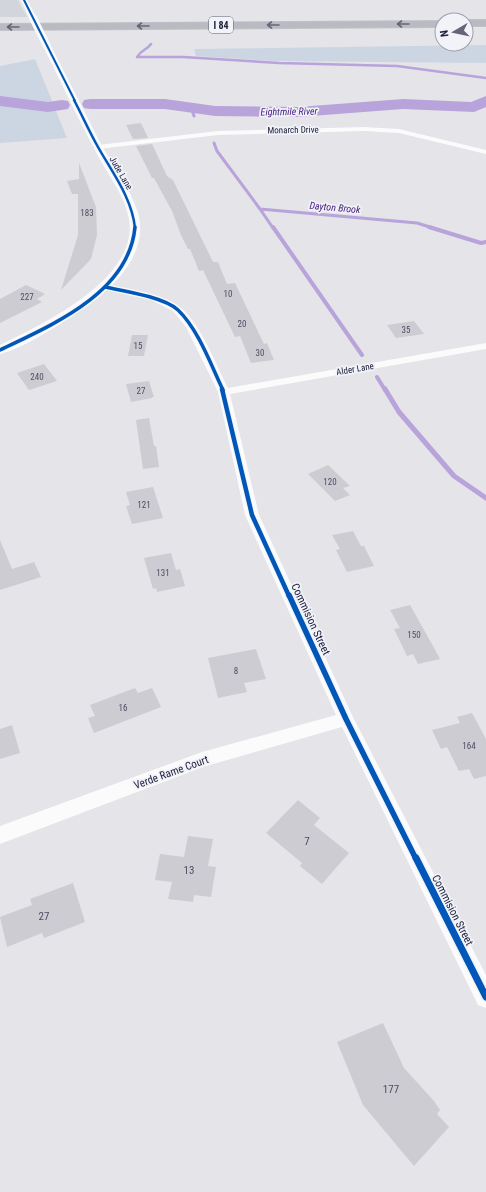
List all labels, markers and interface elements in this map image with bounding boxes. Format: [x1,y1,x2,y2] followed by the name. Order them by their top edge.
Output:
[434,12,474,52] north arrow
[209,17,233,33] road number: I 84
[397,20,410,28] one-way arrow
[267,21,280,29] one-way arrow
[137,22,150,30] one-way arrow
[7,23,20,31] one-way arrow
[438,29,452,38] text: N
[260,105,319,117] water label: Eightmile River
[267,125,319,135] street label: Monarch Drive
[108,155,134,191] street label: Jude Lane
[309,200,361,215] water label: Dayton Brook
[80,208,94,218] house number: 183
[224,289,232,299] house number: 10
[20,292,34,302] house number: 227
[238,319,246,329] house number: 20
[402,325,411,335] house number: 35
[134,341,143,351] house number: 15
[256,348,264,358] house number: 30
[335,361,375,377] street label: Alder Lane
[30,372,44,382] house number: 240
[137,386,146,396] house number: 27
[323,477,337,487] house number: 120
[137,500,151,510] house number: 121
[156,568,170,578] house number: 131
[288,581,333,657] street label: Commision Street
[407,630,421,640] house number: 150
[234,666,238,676] house number: 8
[119,703,127,713] house number: 16
[462,741,476,751] house number: 164
[132,753,210,792] street label: Verde Rame Court
[304,835,310,848] house number: 7
[184,864,194,877] house number: 13
[429,873,476,948] street label: Commision Street
[39,910,49,923] house number: 27
[383,1083,399,1096] house number: 177

